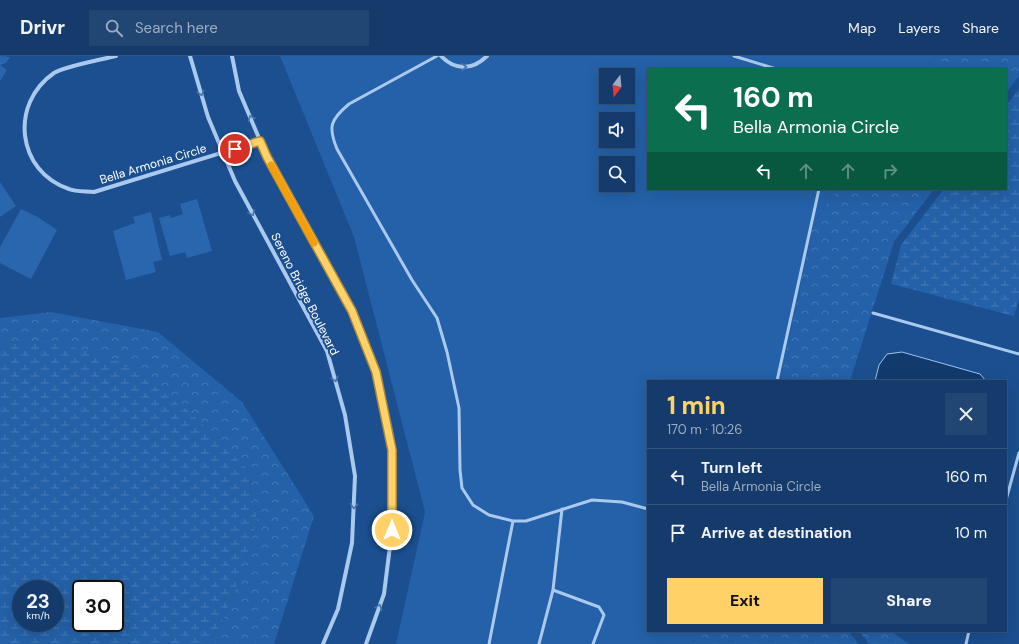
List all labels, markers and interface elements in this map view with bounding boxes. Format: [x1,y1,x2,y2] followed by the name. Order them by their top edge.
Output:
[89,10,369,46] search box
[20,15,65,40] text: Drivr
[103,17,125,39] icon: search
[135,18,218,38] text: Search here
[848,19,876,37] text: Map
[898,19,940,37] text: Layers
[962,19,999,37] text: Share
[461,63,467,71] one-way arrow
[599,68,635,104] north arrow
[599,68,635,192] map controls
[733,79,814,116] text: 160 m
[667,84,719,136] icon: left
[196,90,205,97] one-way arrow
[599,112,635,148] button: sound
[247,115,255,122] one-way arrow
[733,115,899,139] text: Bella Armonia Circle
[218,132,252,166] pin
[224,138,246,160] icon: arrive
[98,140,209,188] street label: Bella Armonia Circle
[599,156,635,192] button: search
[753,160,775,182] icon: left
[795,160,817,182] icon: ahead
[837,160,859,182] icon: ahead
[879,160,901,182] icon: right
[247,208,254,216] one-way arrow
[267,230,343,358] street label: Sereno Bridge Boulevard
[330,375,338,382] one-way arrow
[667,390,726,421] text: 1 min
[945,393,987,435] button: close
[667,421,742,438] text: 170 m · 10:26
[701,458,762,478] text: Turn left
[667,466,689,488] icon: left
[945,467,987,487] text: 160 m
[701,478,821,495] text: Bella Armonia Circle
[349,503,358,509] one-way arrow
[371,509,413,551] position arrow
[667,522,689,544] icon: arrive
[701,523,852,543] text: Arrive at destination
[955,523,987,543] text: 10 m
[667,578,823,624] button: Exit
[831,578,987,624] button: Share
[72,580,124,632] speed limit sign: 30
[26,588,50,614] text: 23
[375,604,383,611] one-way arrow
[26,609,50,622] text: km/h

